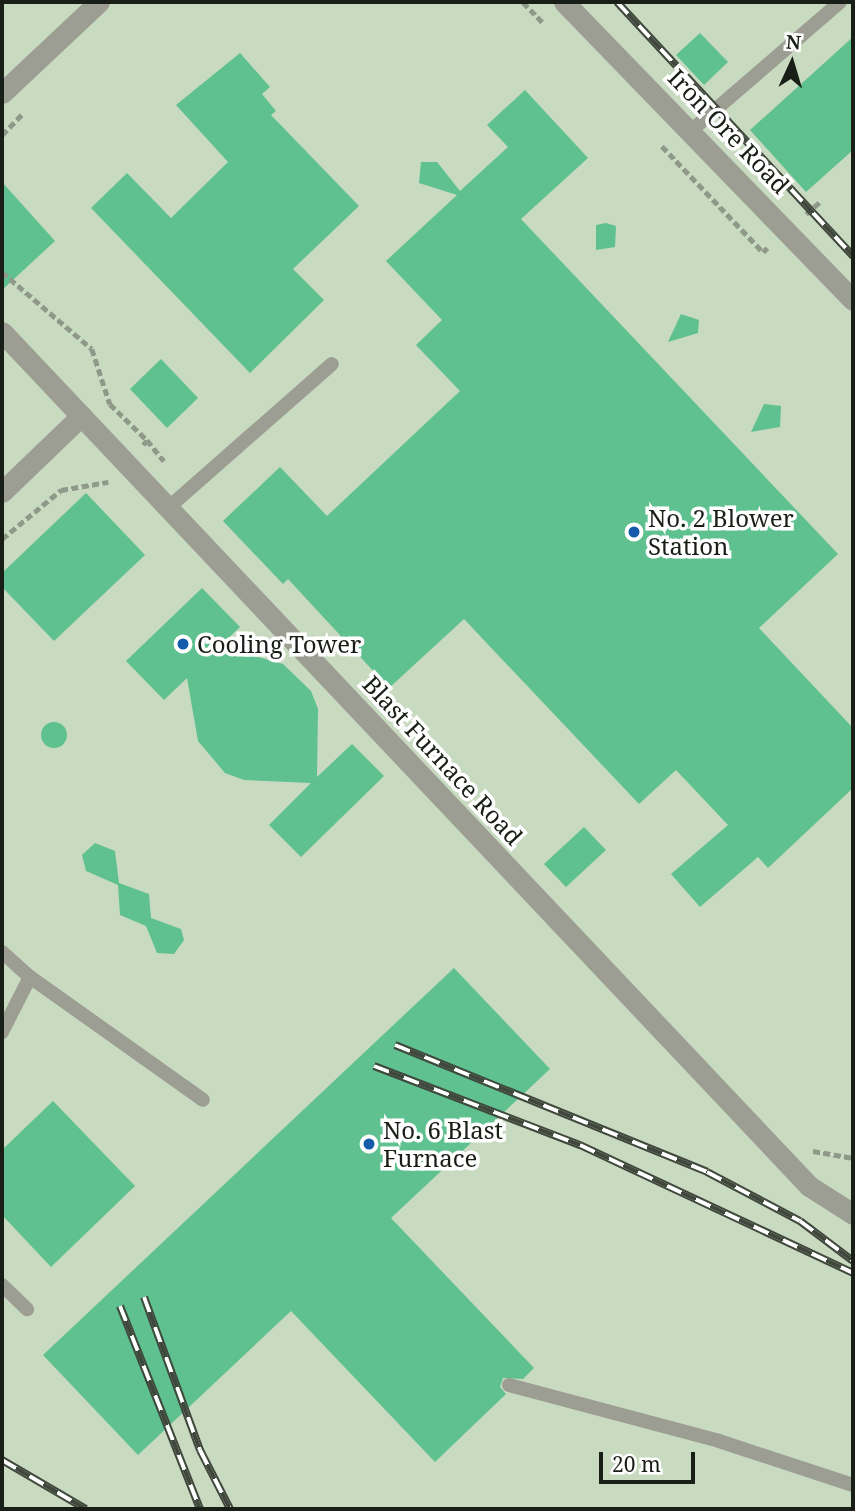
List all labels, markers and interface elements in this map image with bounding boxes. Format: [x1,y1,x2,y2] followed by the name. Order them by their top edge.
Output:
[757,28,827,98] north arrow
[785,29,802,56] text: N
[662,63,796,199] street label: Iron Ore Road
[648,504,794,560] place label: No. 2 Blower Station
[626,524,642,540] marker: No. 2 Blower Station
[197,630,361,658] place label: Cooling Tower
[175,636,191,652] marker: Cooling Tower
[357,670,529,850] street label: Blast Furnace Road
[383,1116,503,1172] place label: No. 6 Blast Furnace
[361,1136,377,1152] marker: No. 6 Blast Furnace
[603,1438,699,1482] scale bar
[612,1450,661,1478] text: 20 m

